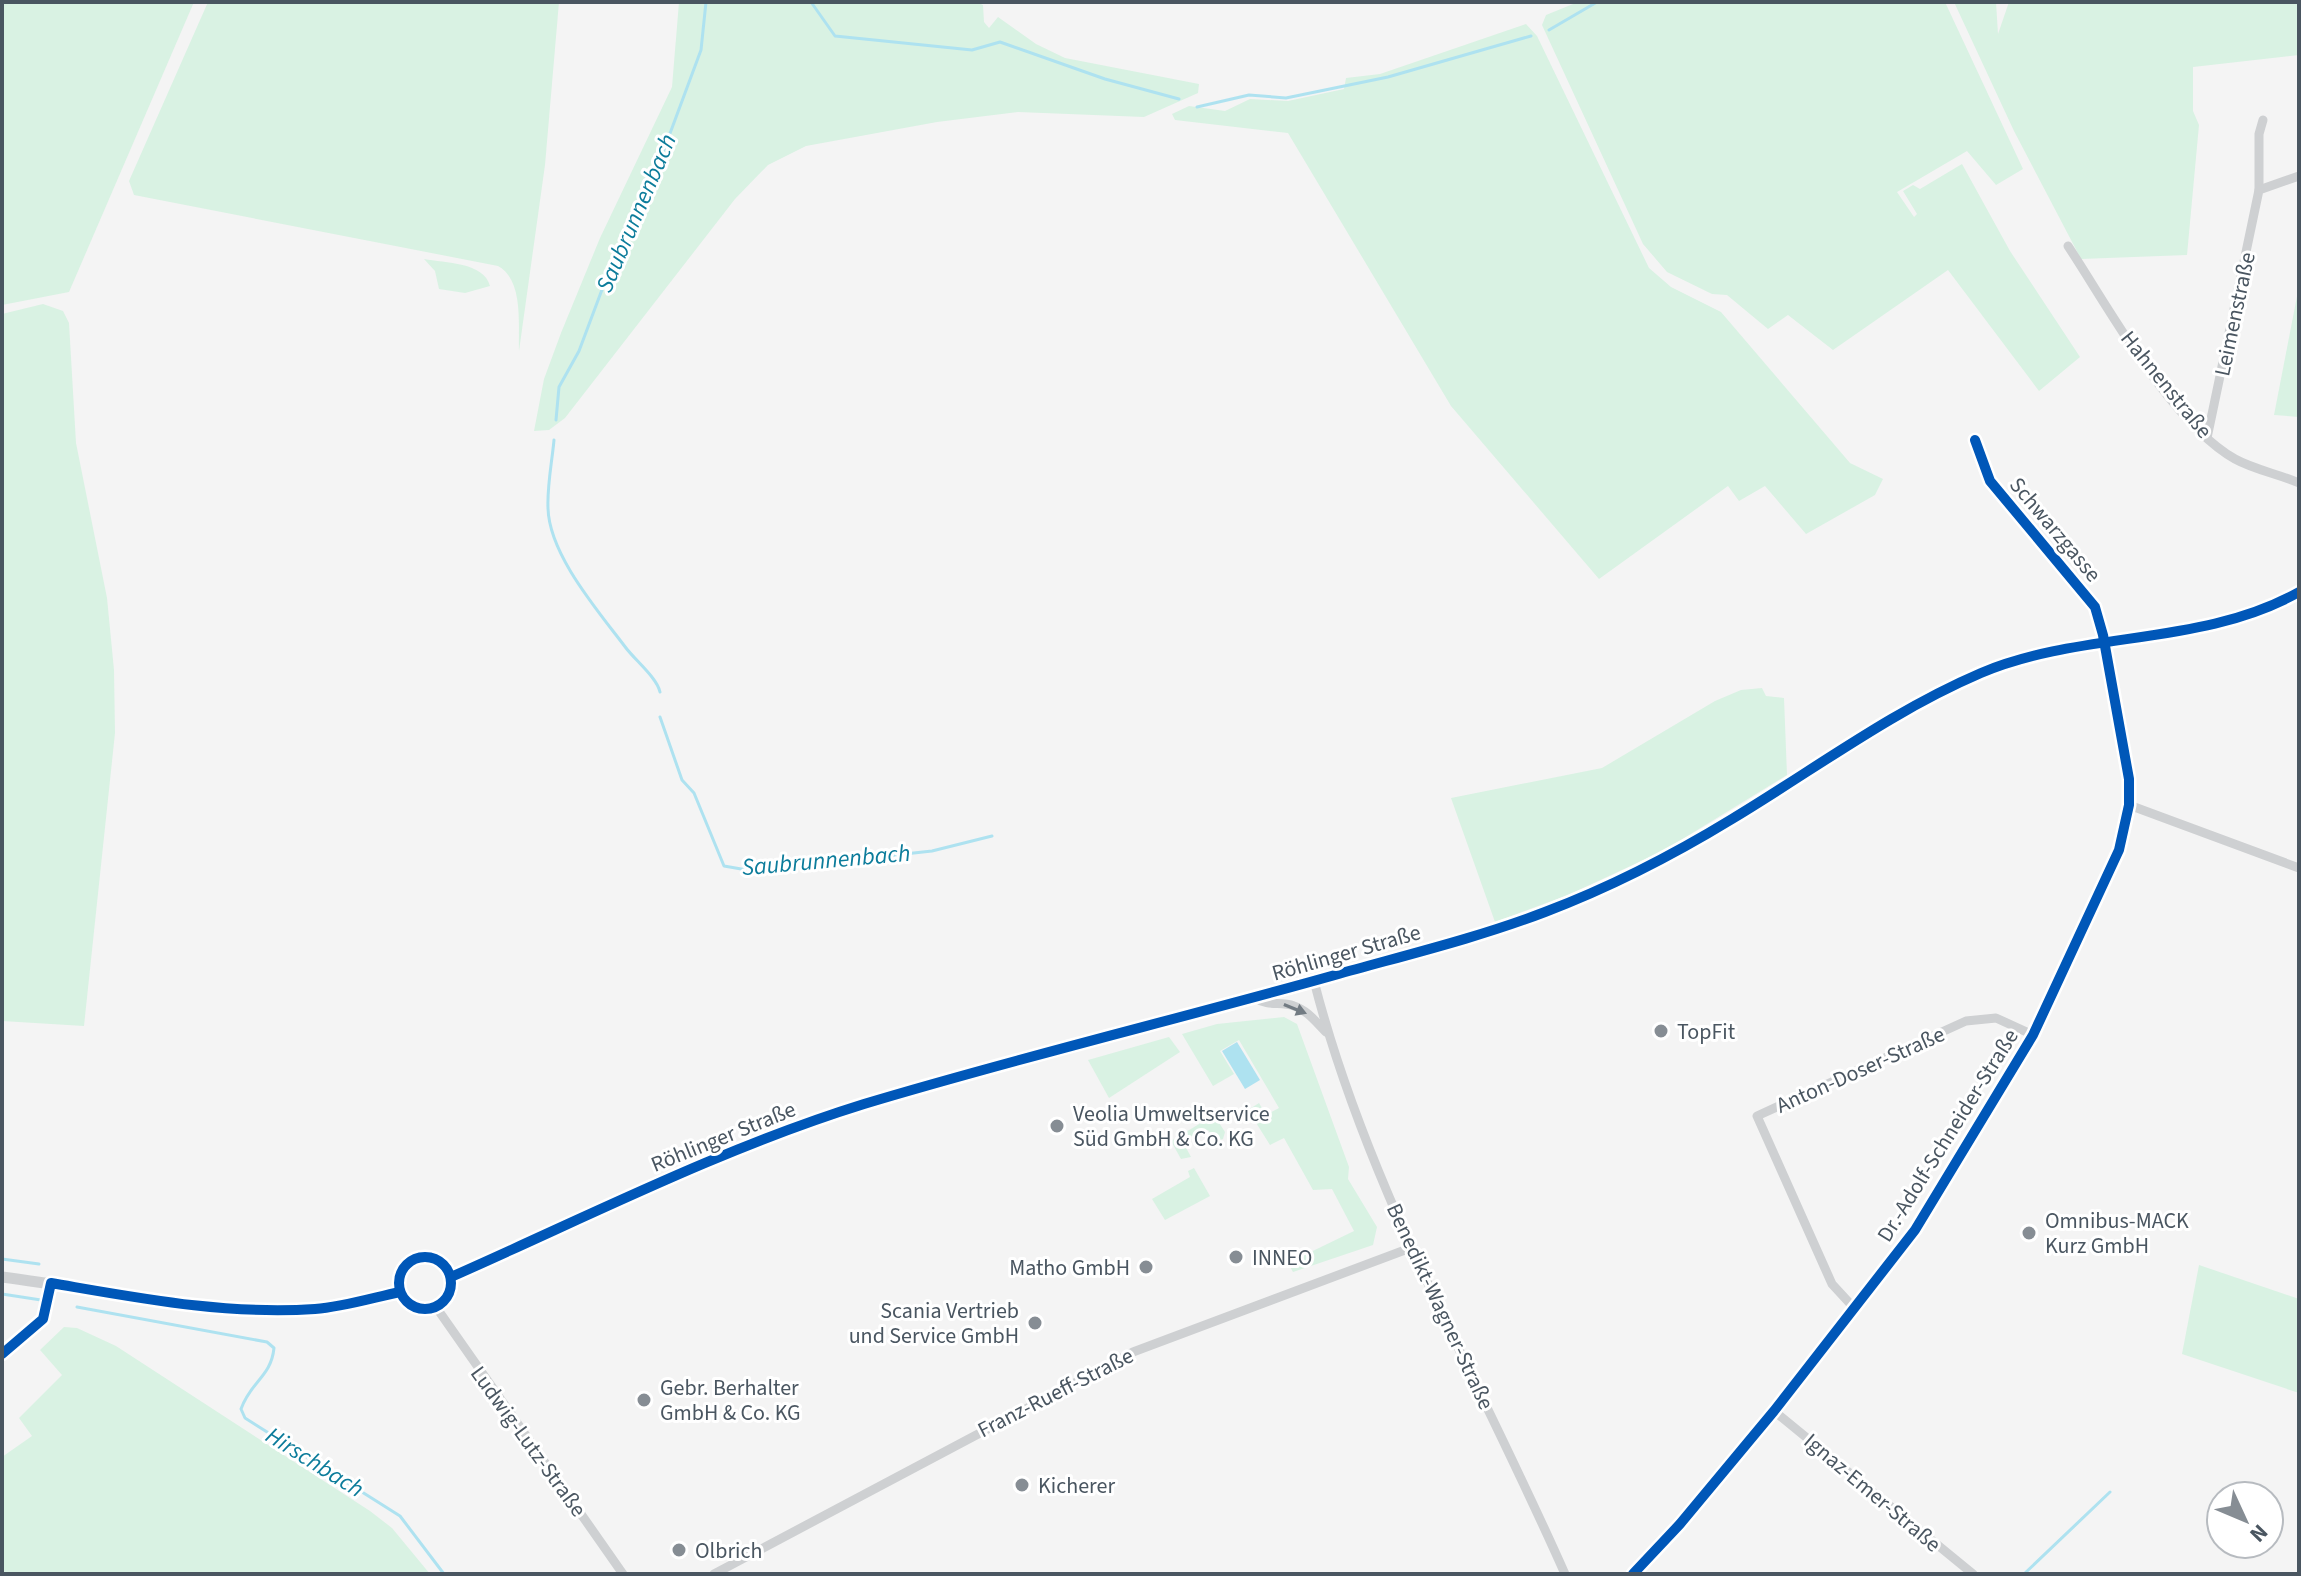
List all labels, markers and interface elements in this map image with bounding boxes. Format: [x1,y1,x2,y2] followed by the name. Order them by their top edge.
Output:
[587,128,686,298] water label: Saubrunnenbach
[2206,249,2264,379] street label: Leimenstraße
[2113,324,2220,445] street label: Hahnenstraße
[2002,470,2109,589] street label: Schwarzgasse
[740,836,912,885] water label: Saubrunnenbach
[1268,916,1425,989] street label: Röhlinger Straße
[1283,1003,1307,1016] one-way arrow
[1677,1016,1736,1048] place label: TopFit
[1771,1018,1950,1121] street label: Anton-Doser-Straße
[1652,1022,1670,1040] marker: TopFit
[1869,1023,2027,1248] street label: Dr.-Adolf-Schneider-Straße
[646,1093,801,1181] street label: Röhlinger Straße
[1073,1098,1270,1155] place label: Veolia Umweltservice Süd GmbH & Co. KG
[1048,1117,1066,1135] marker: Veolia Umweltservice Süd GmbH & Co. KG
[1378,1198,1502,1415] street label: Benedikt-Wagner-Straße
[2045,1205,2189,1262] place label: Omnibus-MACK Kurz GmbH
[2020,1224,2038,1242] marker: Omnibus-MACK Kurz GmbH
[1252,1242,1312,1274] place label: INNEO
[1227,1248,1245,1266] marker: INNEO
[1009,1252,1130,1284] place label: Matho GmbH
[1137,1258,1155,1276] marker: Matho GmbH
[849,1295,1019,1352] place label: Scania Vertrieb und Service GmbH
[1026,1314,1044,1332] marker: Scania Vertrieb und Service GmbH
[972,1340,1139,1446] street label: Franz-Rueff-Straße
[462,1360,594,1524] street label: Ludwig-Lutz-Straße
[660,1372,801,1429] place label: Gebr. Berhalter GmbH & Co. KG
[635,1391,653,1409] marker: Gebr. Berhalter GmbH & Co. KG
[259,1418,371,1506] water label: Hirschbach
[1797,1426,1948,1560] street label: Ignaz-Emer-Straße
[1038,1470,1115,1502] place label: Kicherer
[1013,1476,1031,1494] marker: Kicherer
[2205,1480,2285,1560] north arrow
[2242,1517,2275,1550] text: N
[695,1535,762,1567] place label: Olbrich
[670,1541,688,1559] marker: Olbrich

